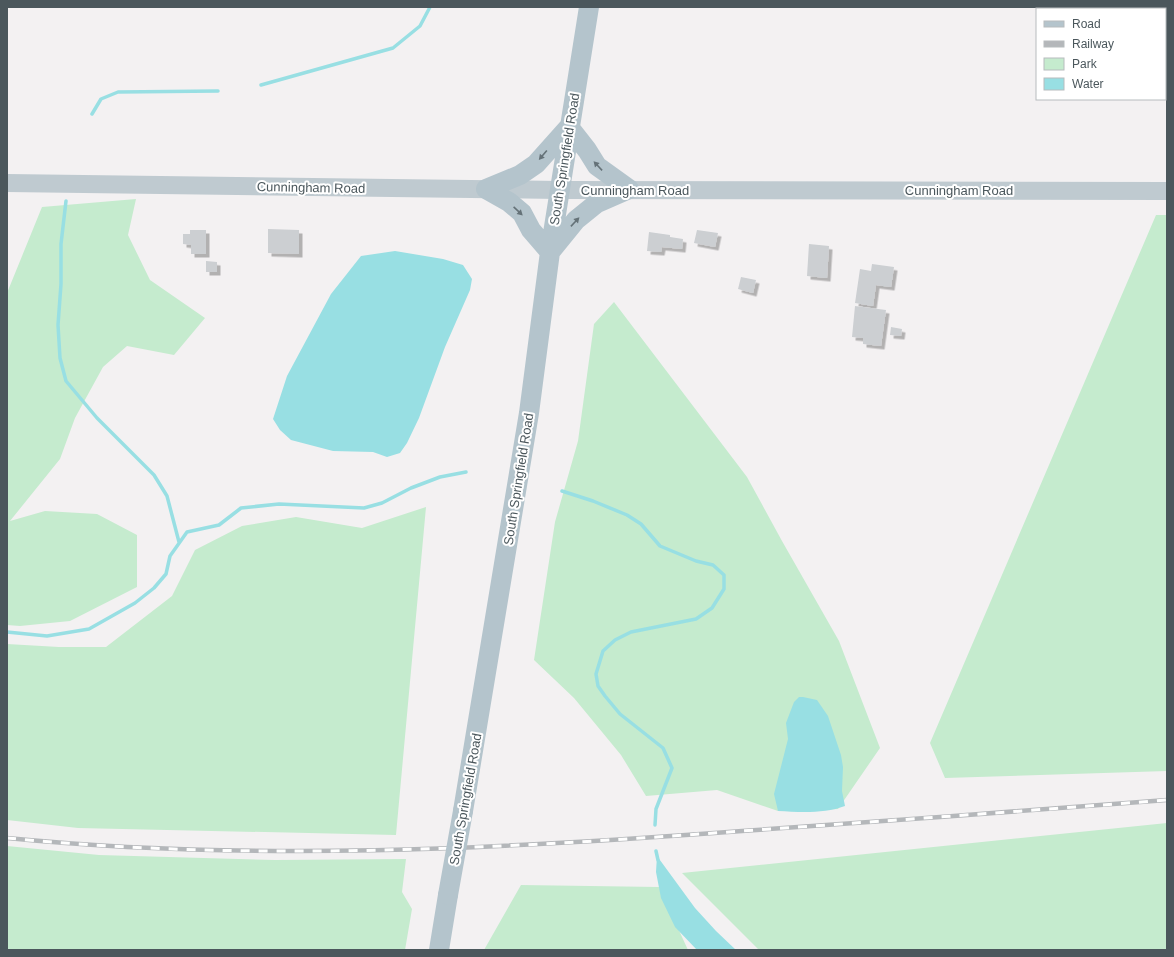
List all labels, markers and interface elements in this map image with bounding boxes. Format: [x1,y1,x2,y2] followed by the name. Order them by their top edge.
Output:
[1036,8,1166,100] legend
[1072,17,1101,31] text: Road
[1072,37,1114,51] text: Railway
[1072,57,1098,71] text: Park
[1072,77,1104,91] text: Water
[547,92,582,226] street label: South Springfield Road
[538,150,547,161] one-way arrow
[594,161,603,171] one-way arrow
[257,179,365,196] street label: Cunningham Road
[581,183,689,198] street label: Cunningham Road
[905,183,1013,198] street label: Cunningham Road
[513,206,523,215] one-way arrow
[570,217,580,227] one-way arrow
[501,412,536,546] street label: South Springfield Road
[446,732,484,866] street label: South Springfield Road

